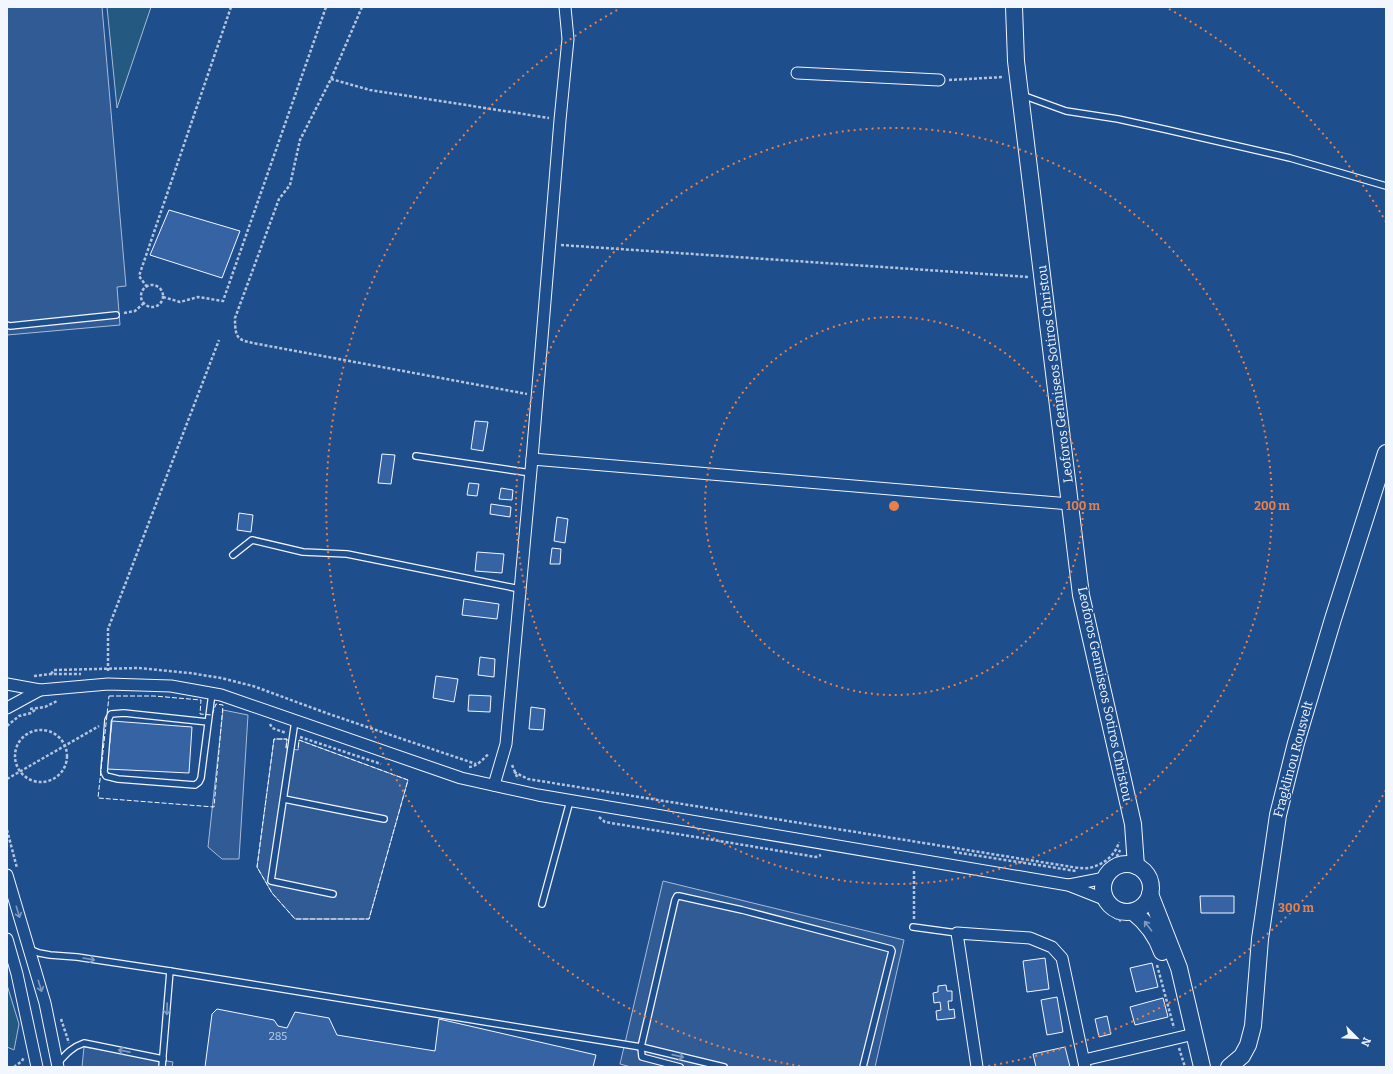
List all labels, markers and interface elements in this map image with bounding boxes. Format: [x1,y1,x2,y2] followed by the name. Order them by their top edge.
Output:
[1034,264,1076,484] street label: Leoforos Genniseos Sotiros Christou
[887,499,901,513] centre of rings
[1066,499,1101,513] text: 100 m
[1254,499,1290,513] text: 200 m
[1075,585,1135,803] street label: Leoforos Genniseos Sotiros Christou
[1270,699,1316,819] street label: Fragklinou Rousvelt
[1278,901,1314,915] text: 300 m
[15,905,22,918] one-way arrow
[1144,921,1152,932] one-way arrow
[82,956,95,964] one-way arrow
[37,980,45,992] one-way arrow
[163,1002,171,1015] one-way arrow
[1337,1018,1377,1058] north arrow
[269,1030,287,1043] house number: 285
[1358,1035,1373,1049] text: N
[118,1047,131,1055] one-way arrow
[672,1053,685,1061] one-way arrow

